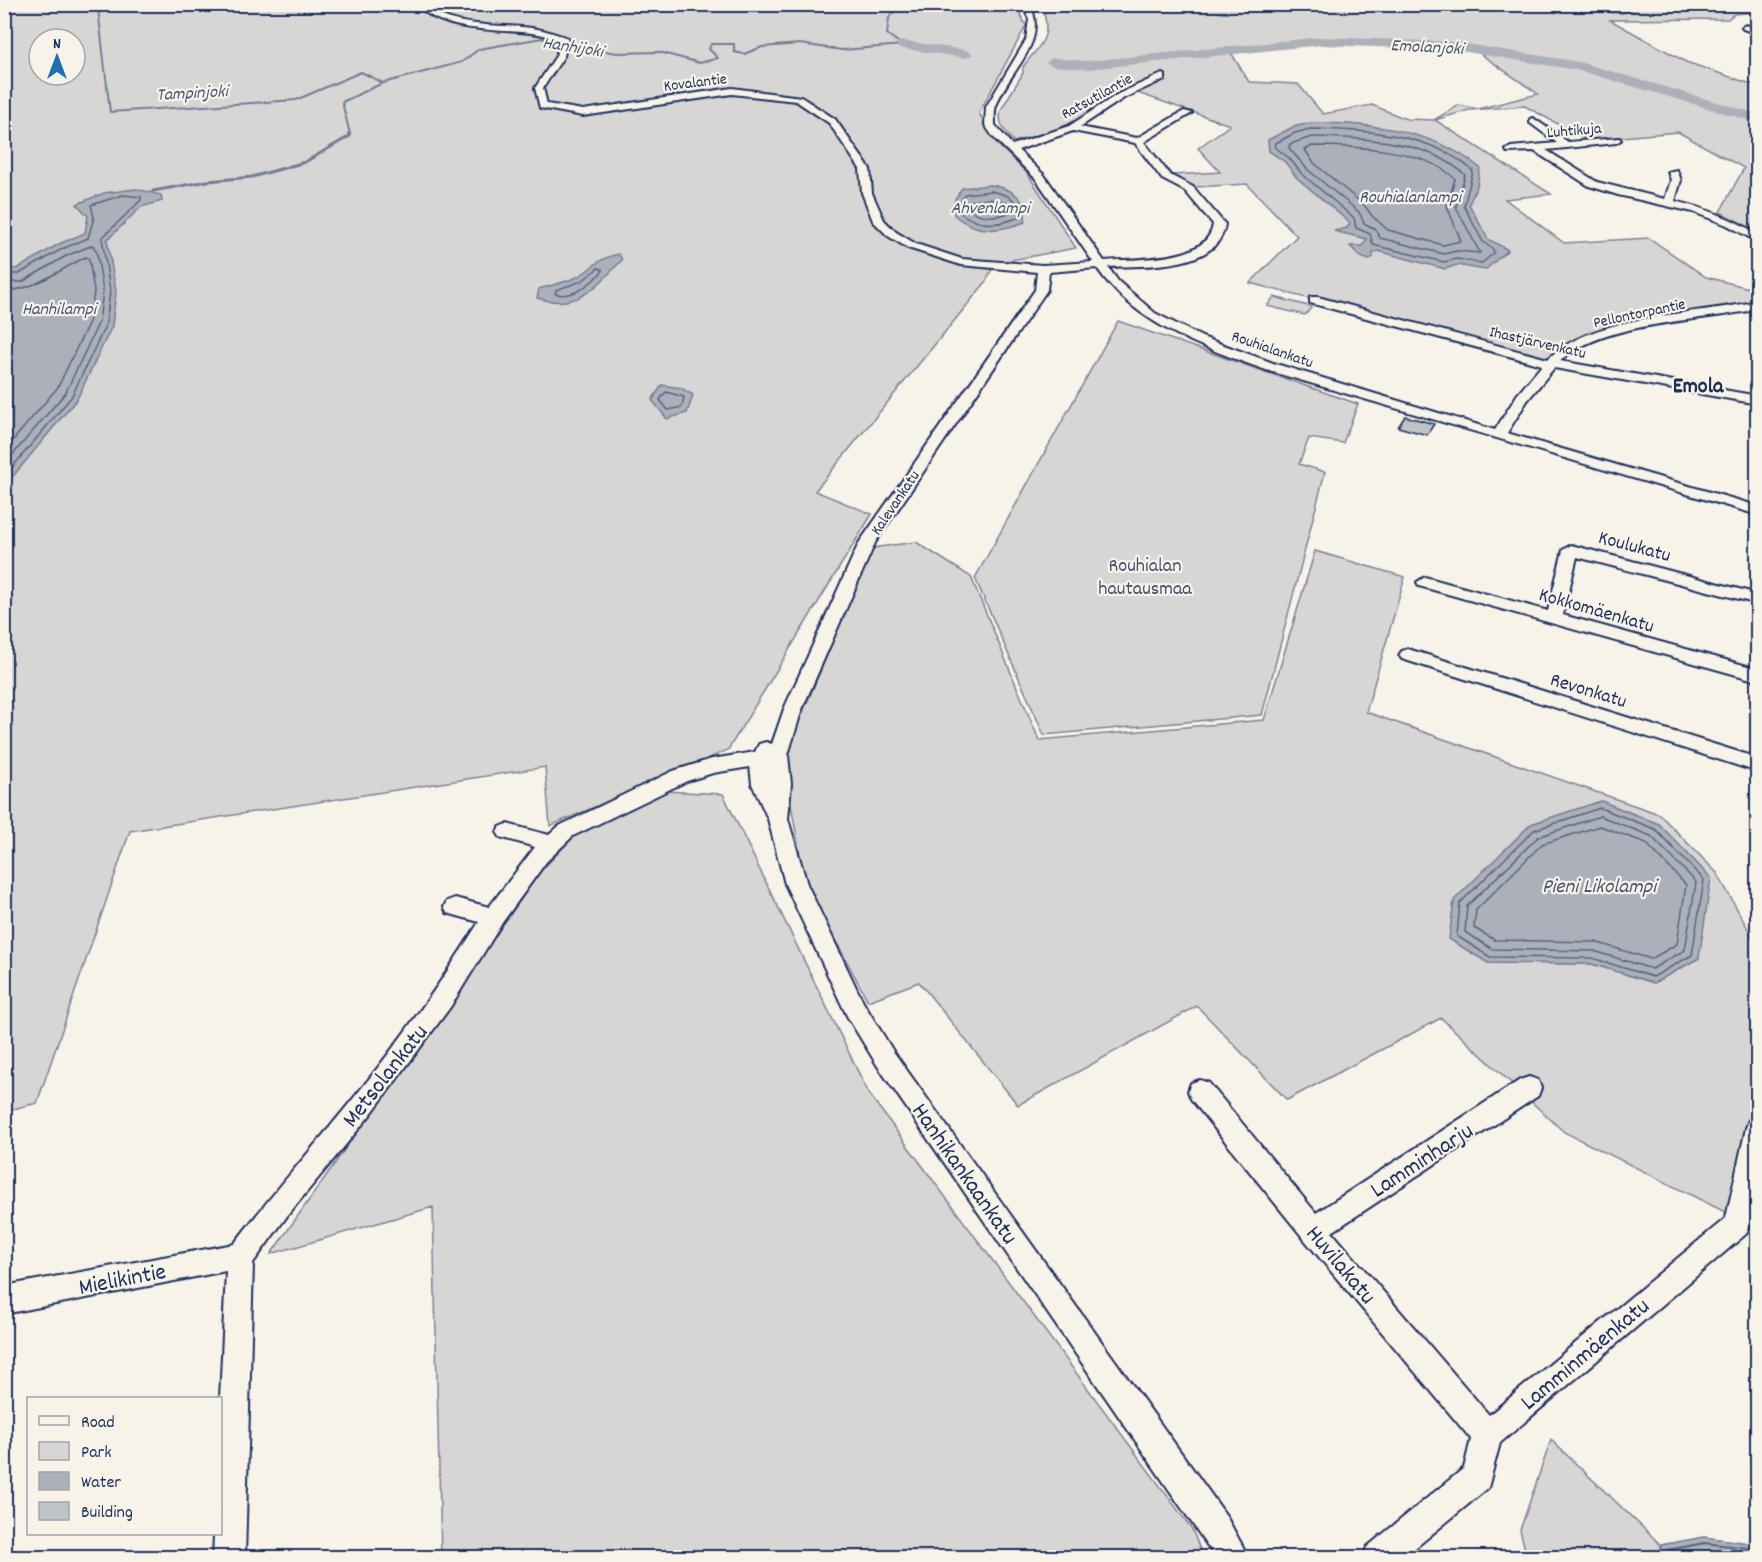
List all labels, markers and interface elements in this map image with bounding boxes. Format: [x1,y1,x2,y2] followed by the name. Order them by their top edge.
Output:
[27,27,87,87] north arrow
[541,31,607,66] water label: Hanhijoki
[53,33,61,56] text: N
[1390,34,1467,63] water label: Emolanjoki
[663,68,728,99] street label: Kovalantie
[1057,68,1137,126] street label: Ratsutilantie
[156,80,231,109] water label: Tampinjoki
[1546,118,1603,145] street label: Luhtikuja
[1359,186,1464,211] water label: Rouhialanlampi
[951,197,1032,222] water label: Ahvenlampi
[1591,293,1688,335] street label: Pellontorpantie
[22,298,99,323] water label: Hanhilampi
[1487,321,1588,366] street label: Ihastjärvenkatu
[1228,326,1316,375] street label: Rouhialankatu
[1673,372,1724,403] district label: Emola
[866,466,926,541] street label: Kalevankatu
[1595,525,1673,571] street label: Koulukatu
[1098,553,1192,604] park label: Rouhialan hautausmaa
[1535,582,1657,642] street label: Kokkomäenkatu
[1546,667,1630,717] street label: Revonkatu
[1542,873,1659,903] water label: Pieni Likolampi
[335,1018,438,1136] street label: Metsolankatu
[902,1097,1025,1252] street label: Hanhikankaankatu
[1364,1115,1481,1208] street label: Lamminharju
[1296,1219,1383,1313] street label: Huvilakatu
[76,1256,169,1306] street label: Mielikintie
[1514,1291,1658,1420] street label: Lamminmäenkatu
[27,1397,222,1535] legend
[81,1411,115,1436] text: Road
[81,1441,112,1466] text: Park
[81,1471,121,1496] text: Water
[81,1501,133,1526] text: Building

